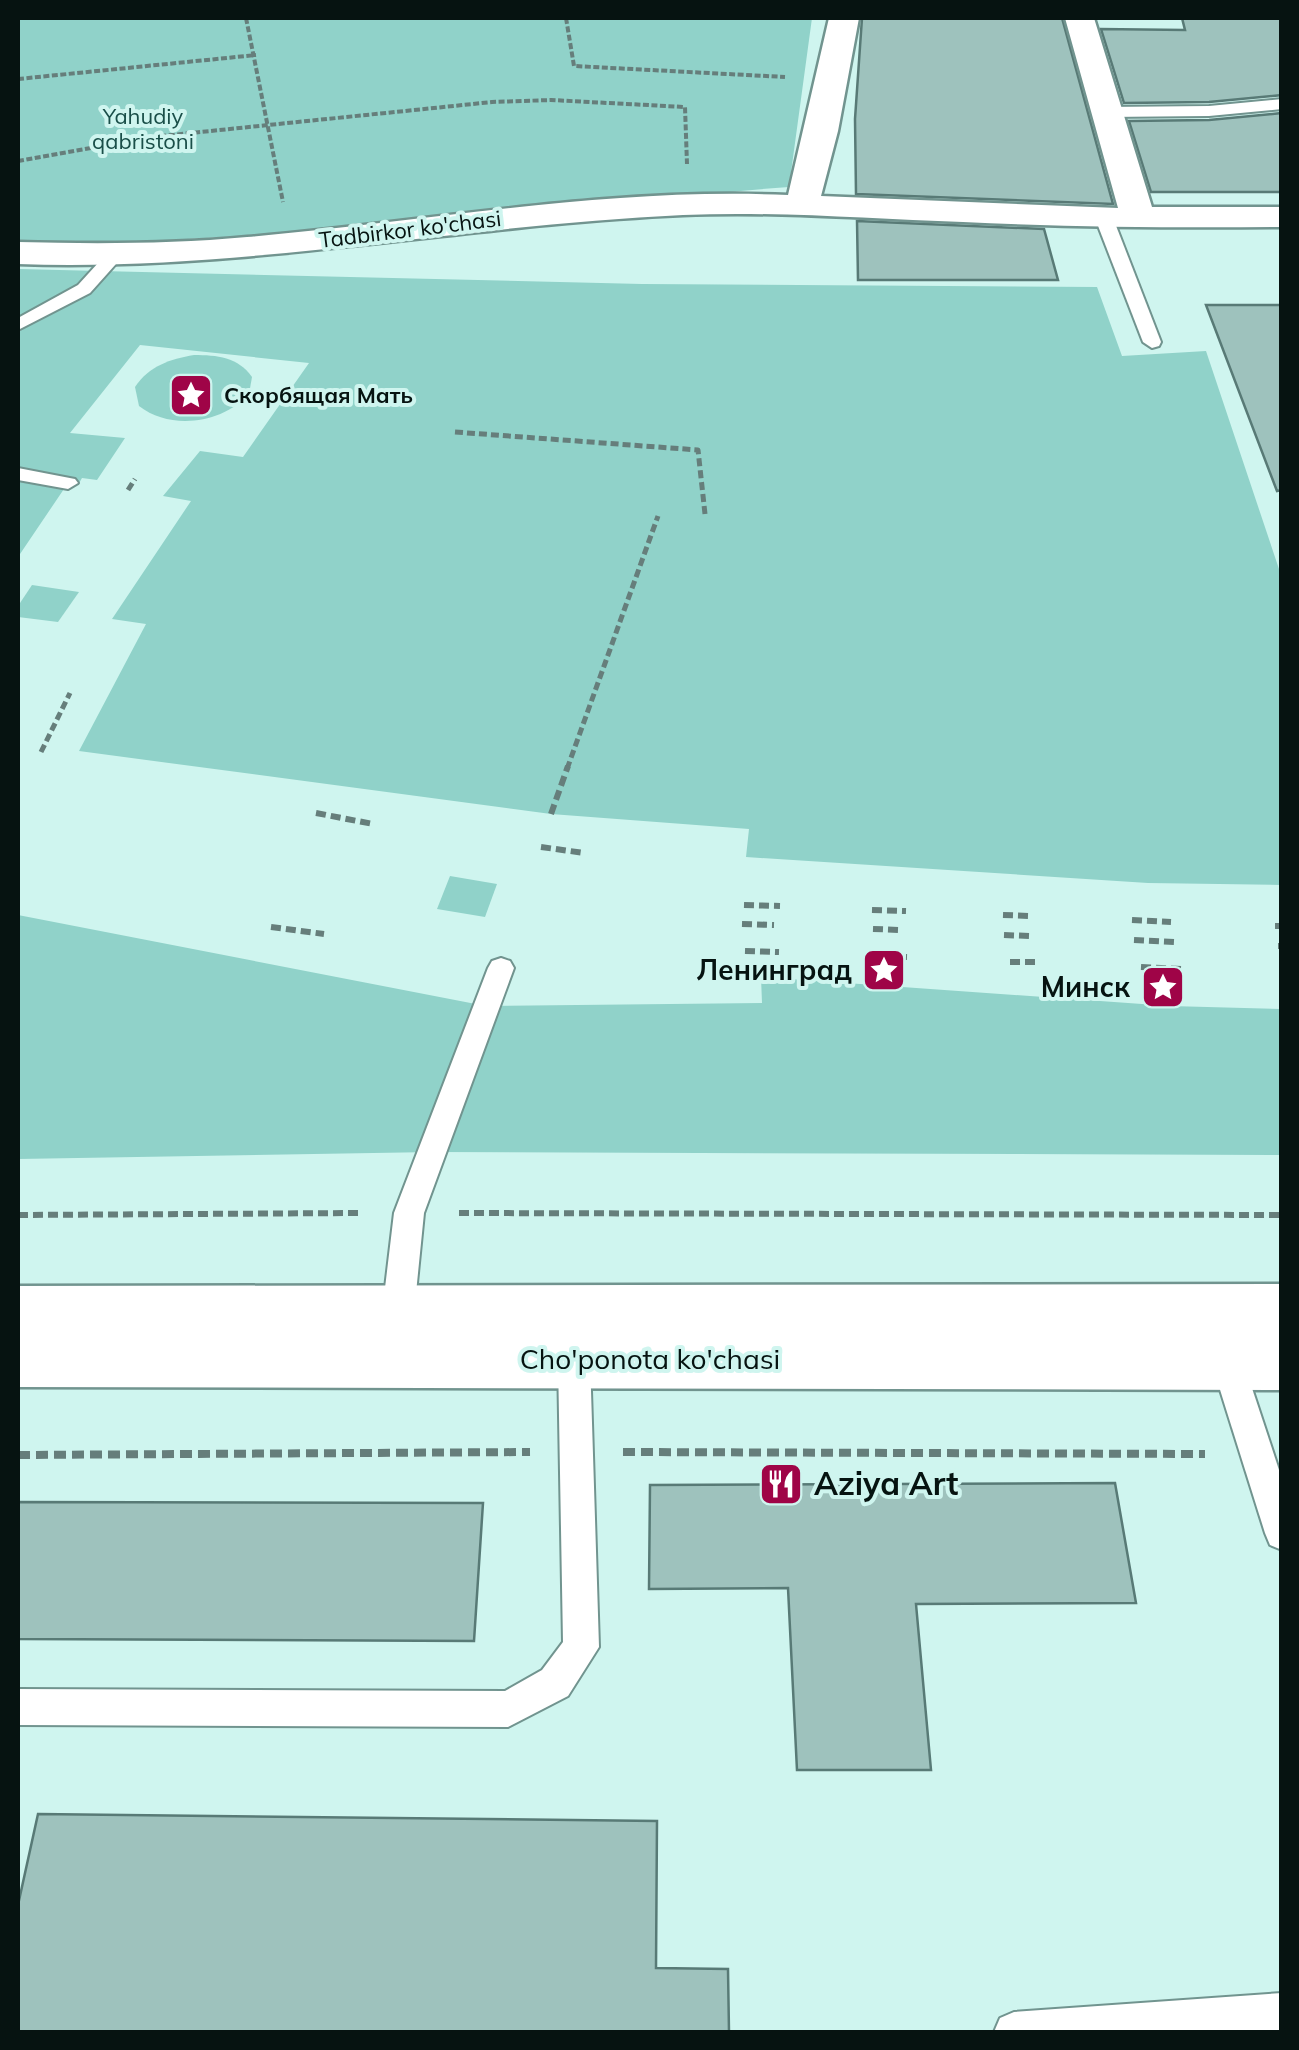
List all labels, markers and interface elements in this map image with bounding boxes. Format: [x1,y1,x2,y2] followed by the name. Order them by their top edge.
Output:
[92,102,194,155] park label: Yahudiy qabristoni
[317,204,503,254] street label: Tadbirkor ko'chasi
[168,372,214,418] place icon: Скорбящая Мать
[224,381,413,409] place label: Скорбящая Мать
[861,947,907,993] place icon: Ленинград
[697,952,852,987] place label: Ленинград
[1140,964,1186,1010] place icon: Минск
[1041,969,1131,1004] place label: Минск
[520,1341,780,1376] street label: Cho'ponota ko'chasi
[758,1461,804,1507] restaurant icon: Aziya Art
[814,1463,958,1503] place label: Aziya Art

